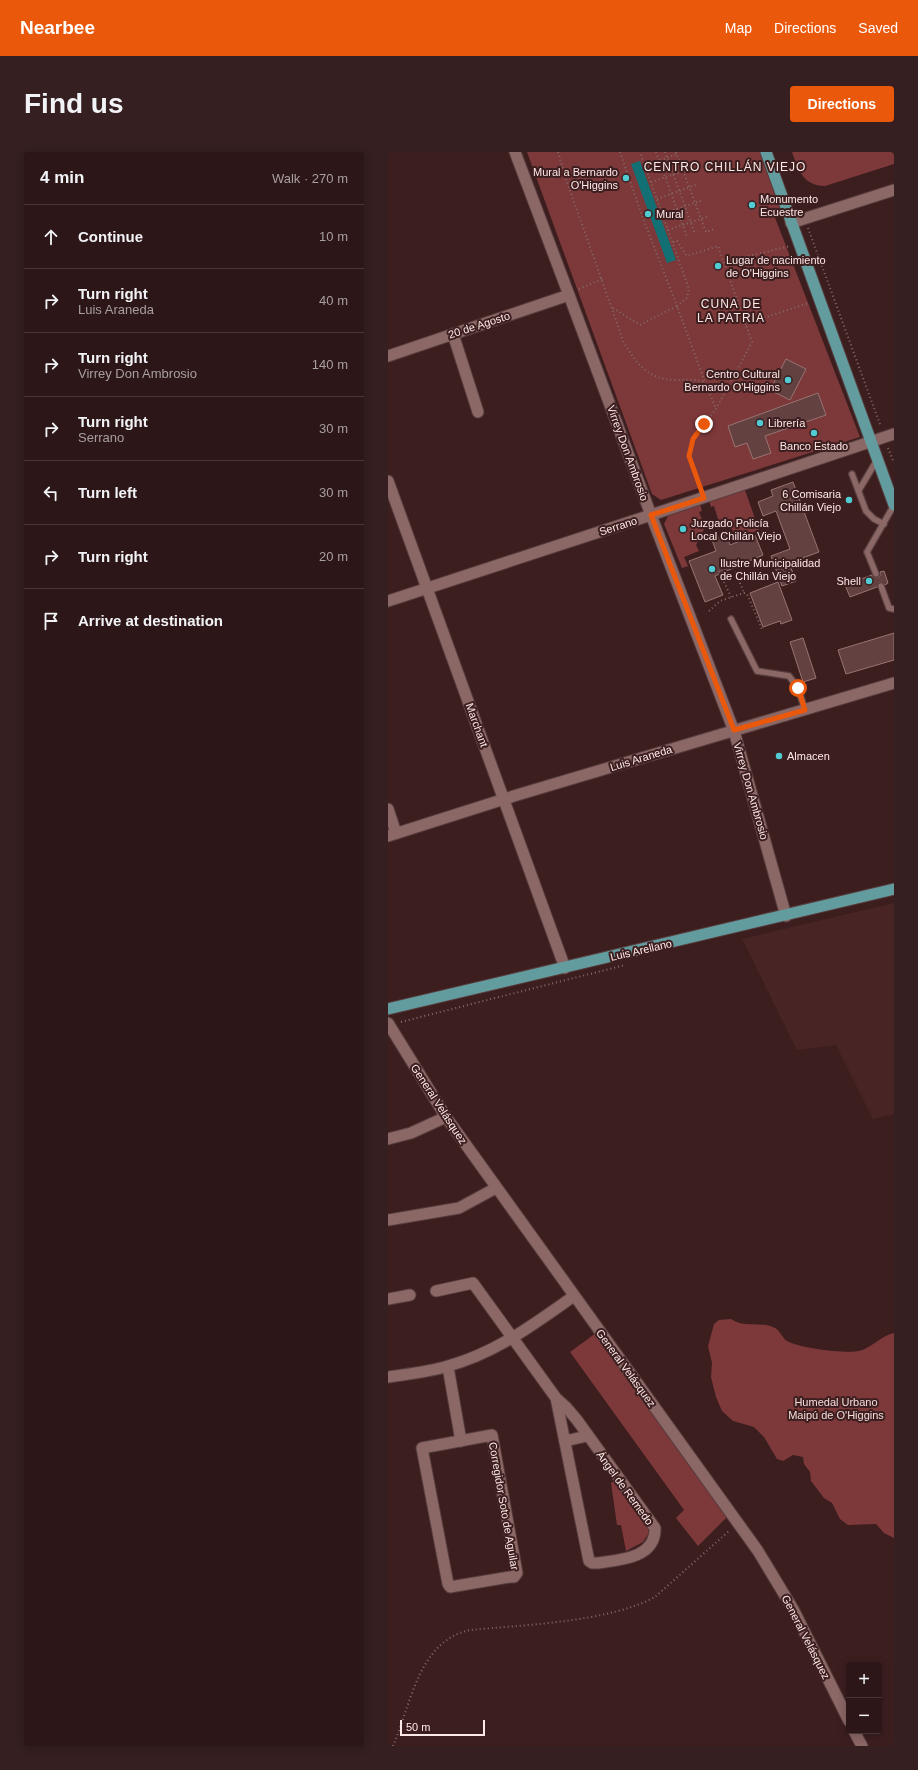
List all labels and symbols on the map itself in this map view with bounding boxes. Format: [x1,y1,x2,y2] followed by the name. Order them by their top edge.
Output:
[644,159,806,174] district label: CENTRO CHILLÁN VIEJO
[533,166,618,191] place label: Mural a Bernardo O'Higgins
[621,173,631,183] marker: Mural a Bernardo O'Higgins
[760,193,818,218] place label: Monumento Ecuestre
[747,200,757,210] marker: Monumento Ecuestre
[656,208,684,220] place label: Mural
[643,209,653,219] marker: Mural
[726,254,826,279] place label: Lugar de nacimiento de O'Higgins
[713,261,723,271] marker: Lugar de nacimiento de O'Higgins
[697,297,765,325] district label: CUNA DE LA PATRIA
[447,309,511,341] street label: 20 de Agosto
[684,368,780,393] place label: Centro Cultural Bernardo O'Higgins
[783,375,793,385] marker: Centro Cultural Bernardo O'Higgins
[605,404,651,502] street label: Virrey Don Ambrosio
[695,415,713,433] route end
[768,417,806,429] place label: Librería
[755,418,765,428] marker: Librería
[809,428,819,438] marker: Banco Estado
[780,440,848,452] place label: Banco Estado
[780,488,842,513] place label: 6 Comisaria Chillán Viejo
[844,495,854,505] marker: 6 Comisaria Chillán Viejo
[598,514,638,538] street label: Serrano
[691,517,781,542] place label: Juzgado Policía Local Chillán Viejo
[678,524,688,534] marker: Juzgado Policía Local Chillán Viejo
[720,557,820,582] place label: Ilustre Municipalidad de Chillán Viejo
[707,564,717,574] marker: Ilustre Municipalidad de Chillán Viejo
[837,575,861,587] place label: Shell
[864,576,874,586] marker: Shell
[789,679,807,697] route start
[464,701,490,749] street label: Marchant
[731,741,771,841] street label: Virrey Don Ambrosio
[609,743,674,773] street label: Luis Araneda
[787,750,830,762] place label: Almacen
[774,751,784,761] marker: Almacen
[609,937,673,963] street label: Luis Arellano
[409,1062,469,1146] street label: General Velásquez
[594,1327,658,1409] street label: General Velásquez
[788,1396,884,1421] park label: Humedal Urbano Maipú de O'Higgins
[487,1441,521,1571] street label: Corregidor Soto de Aguilar
[594,1449,656,1527] street label: Ángel de Remedo
[780,1593,832,1681] street label: General Velásquez
[400,1718,485,1737] scale bar

